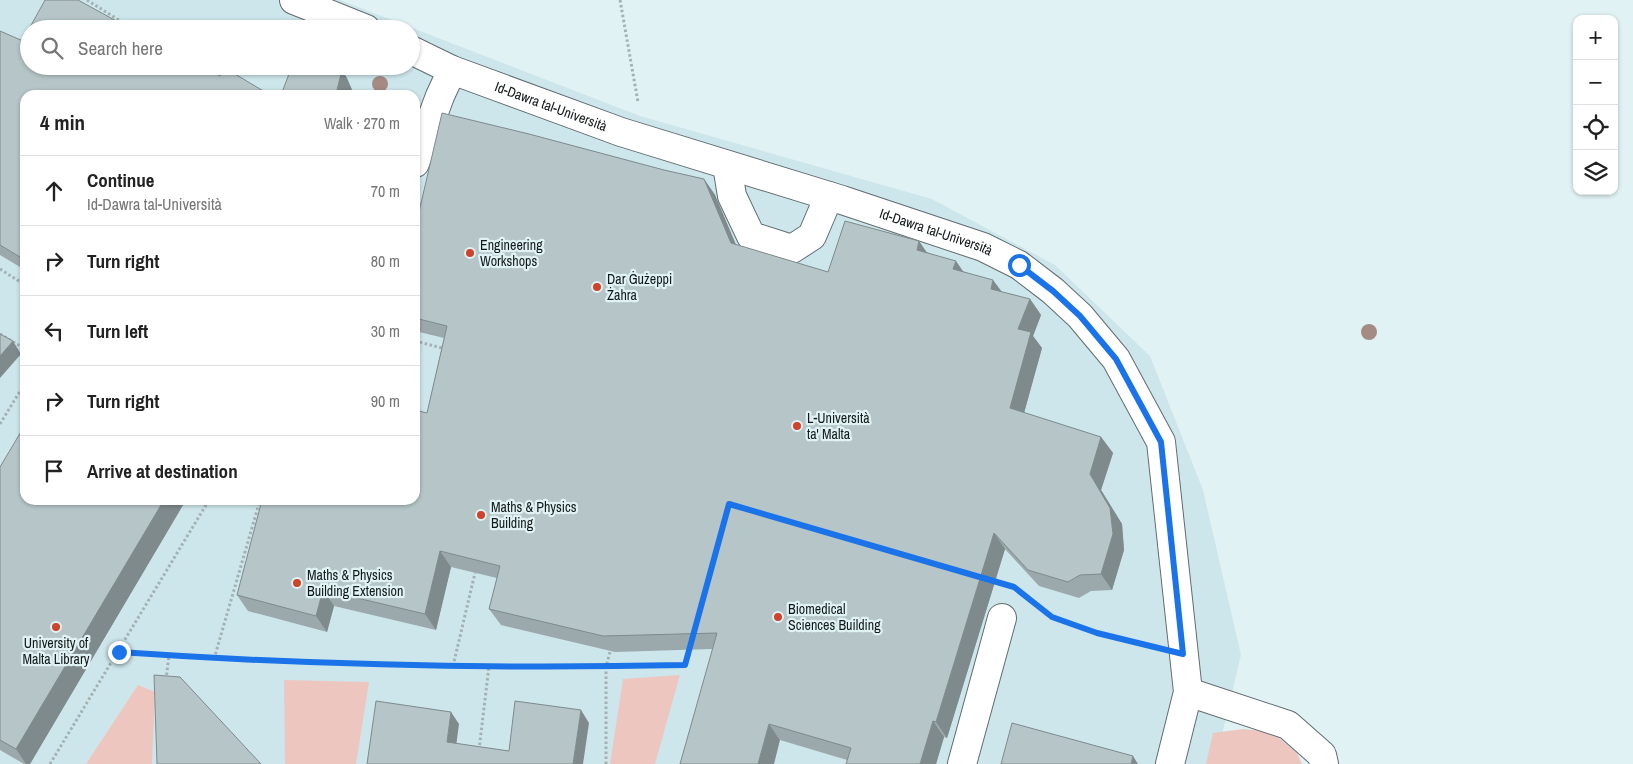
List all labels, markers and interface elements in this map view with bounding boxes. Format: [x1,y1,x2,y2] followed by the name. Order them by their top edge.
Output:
[1573,15,1618,195] map controls
[1573,15,1618,60] button: +
[20,20,420,75] search box
[38,34,66,62] icon: search
[78,35,163,61] text: Search here
[1573,60,1618,105] button: −
[492,77,610,135] street label: Id-Dawra tal-Università
[1573,105,1618,150] button: locate
[40,108,85,137] text: 4 min
[324,112,400,134] text: Walk · 270 m
[1573,150,1618,195] button: layers
[87,167,155,193] text: Continue
[40,177,68,205] icon: ahead
[371,180,400,202] text: 70 m
[87,193,222,215] text: Id-Dawra tal-Università
[877,204,996,260] street label: Id-Dawra tal-Università
[480,236,543,270] place label: Engineering Workshops
[40,247,68,275] icon: right
[464,247,476,259] marker: Engineering Workshops
[87,248,159,274] text: Turn right
[371,250,400,272] text: 80 m
[1008,254,1031,277] route start
[607,270,672,304] place label: Dar Ġużeppi Żahra
[591,281,603,293] marker: Dar Ġużeppi Żahra
[40,317,68,345] icon: left
[87,318,148,344] text: Turn left
[371,320,400,342] text: 30 m
[40,387,68,415] icon: right
[87,388,159,414] text: Turn right
[371,390,400,412] text: 90 m
[807,409,870,443] place label: L-Università ta' Malta
[791,420,803,432] marker: L-Università ta' Malta
[40,457,68,485] icon: arrive
[87,458,238,484] text: Arrive at destination
[491,498,577,532] place label: Maths & Physics Building
[475,509,487,521] marker: Maths & Physics Building
[307,566,403,600] place label: Maths & Physics Building Extension
[291,577,303,589] marker: Maths & Physics Building Extension
[788,600,881,634] place label: Biomedical Sciences Building
[772,611,784,623] marker: Biomedical Sciences Building
[50,621,62,633] marker: University of Malta Library
[23,634,90,668] place label: University of Malta Library
[108,641,131,664] route end

